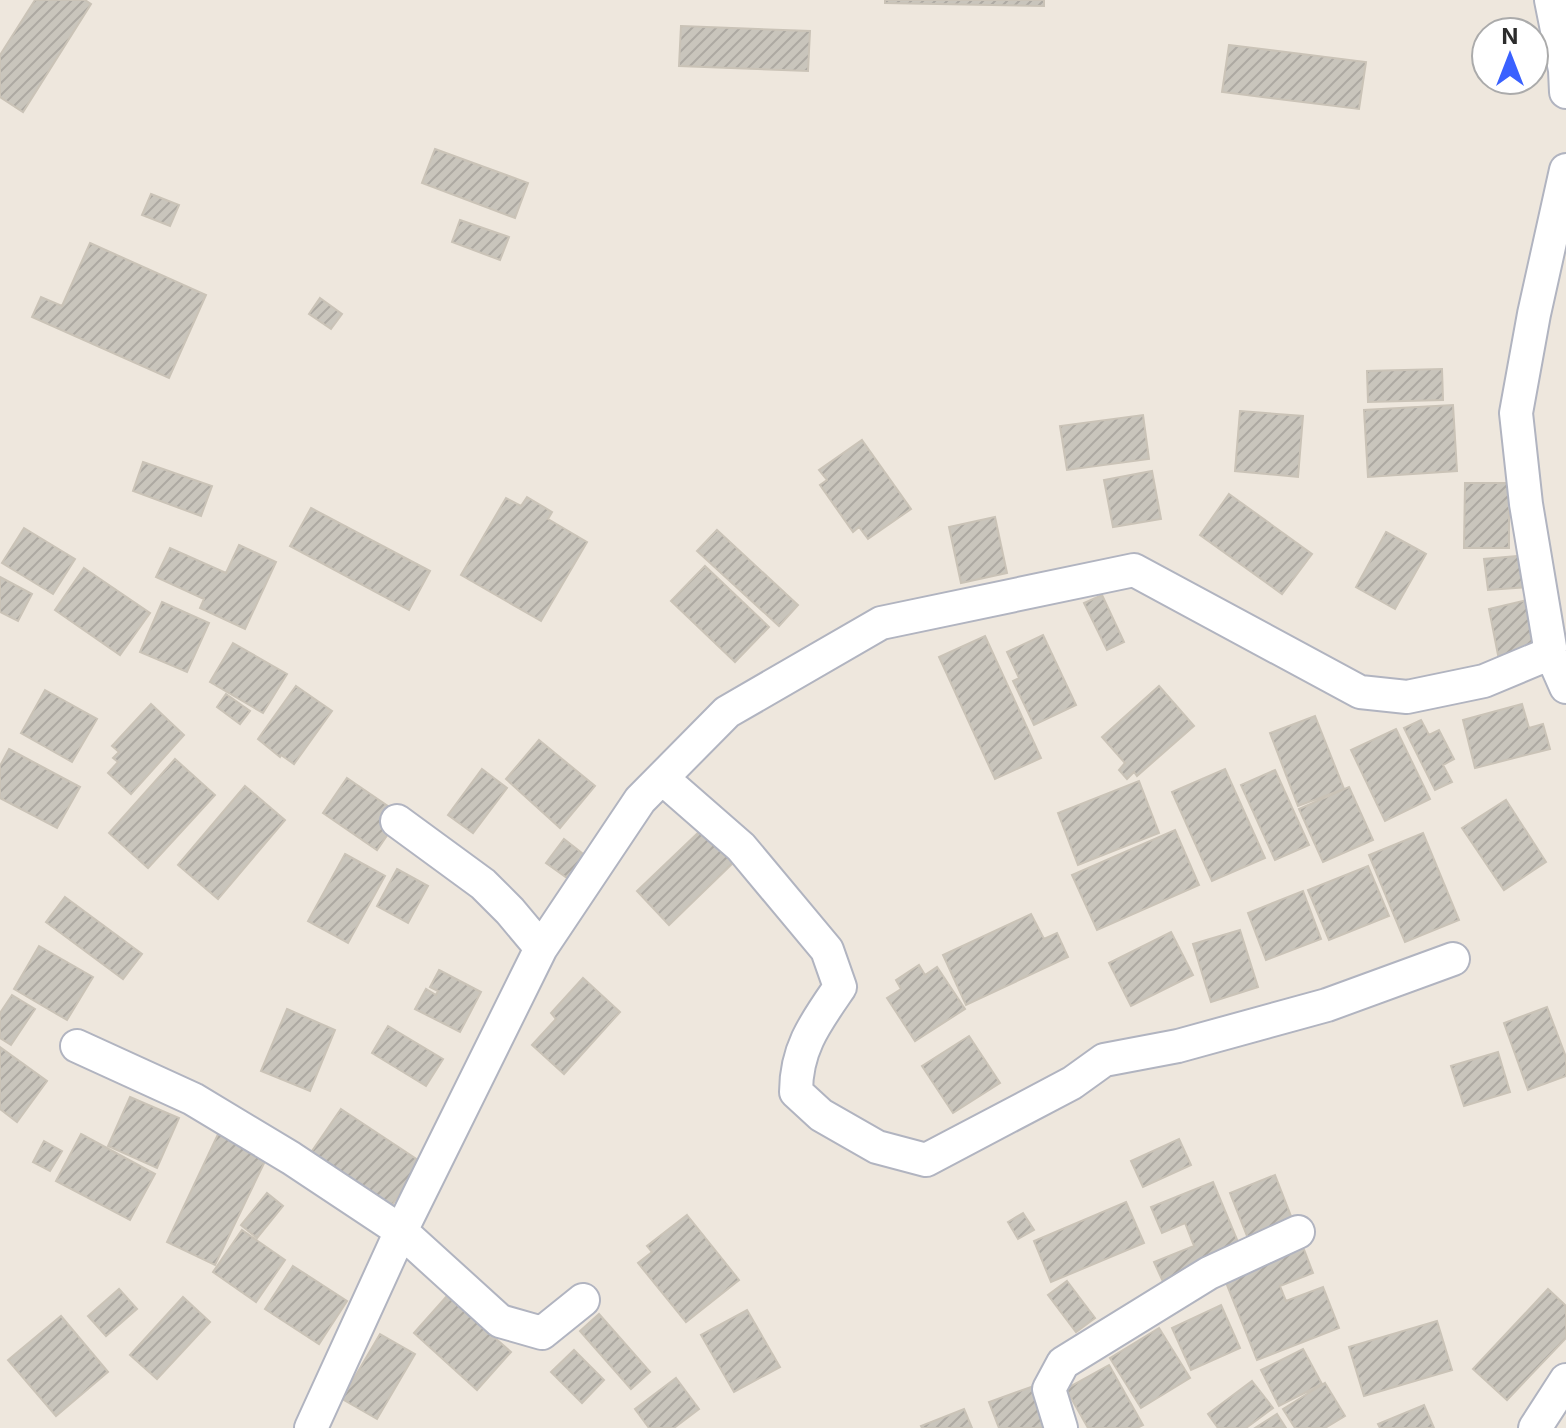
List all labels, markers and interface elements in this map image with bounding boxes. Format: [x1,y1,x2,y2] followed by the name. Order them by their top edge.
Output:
[1470,16,1550,96] north arrow
[1502,23,1518,49] text: N

